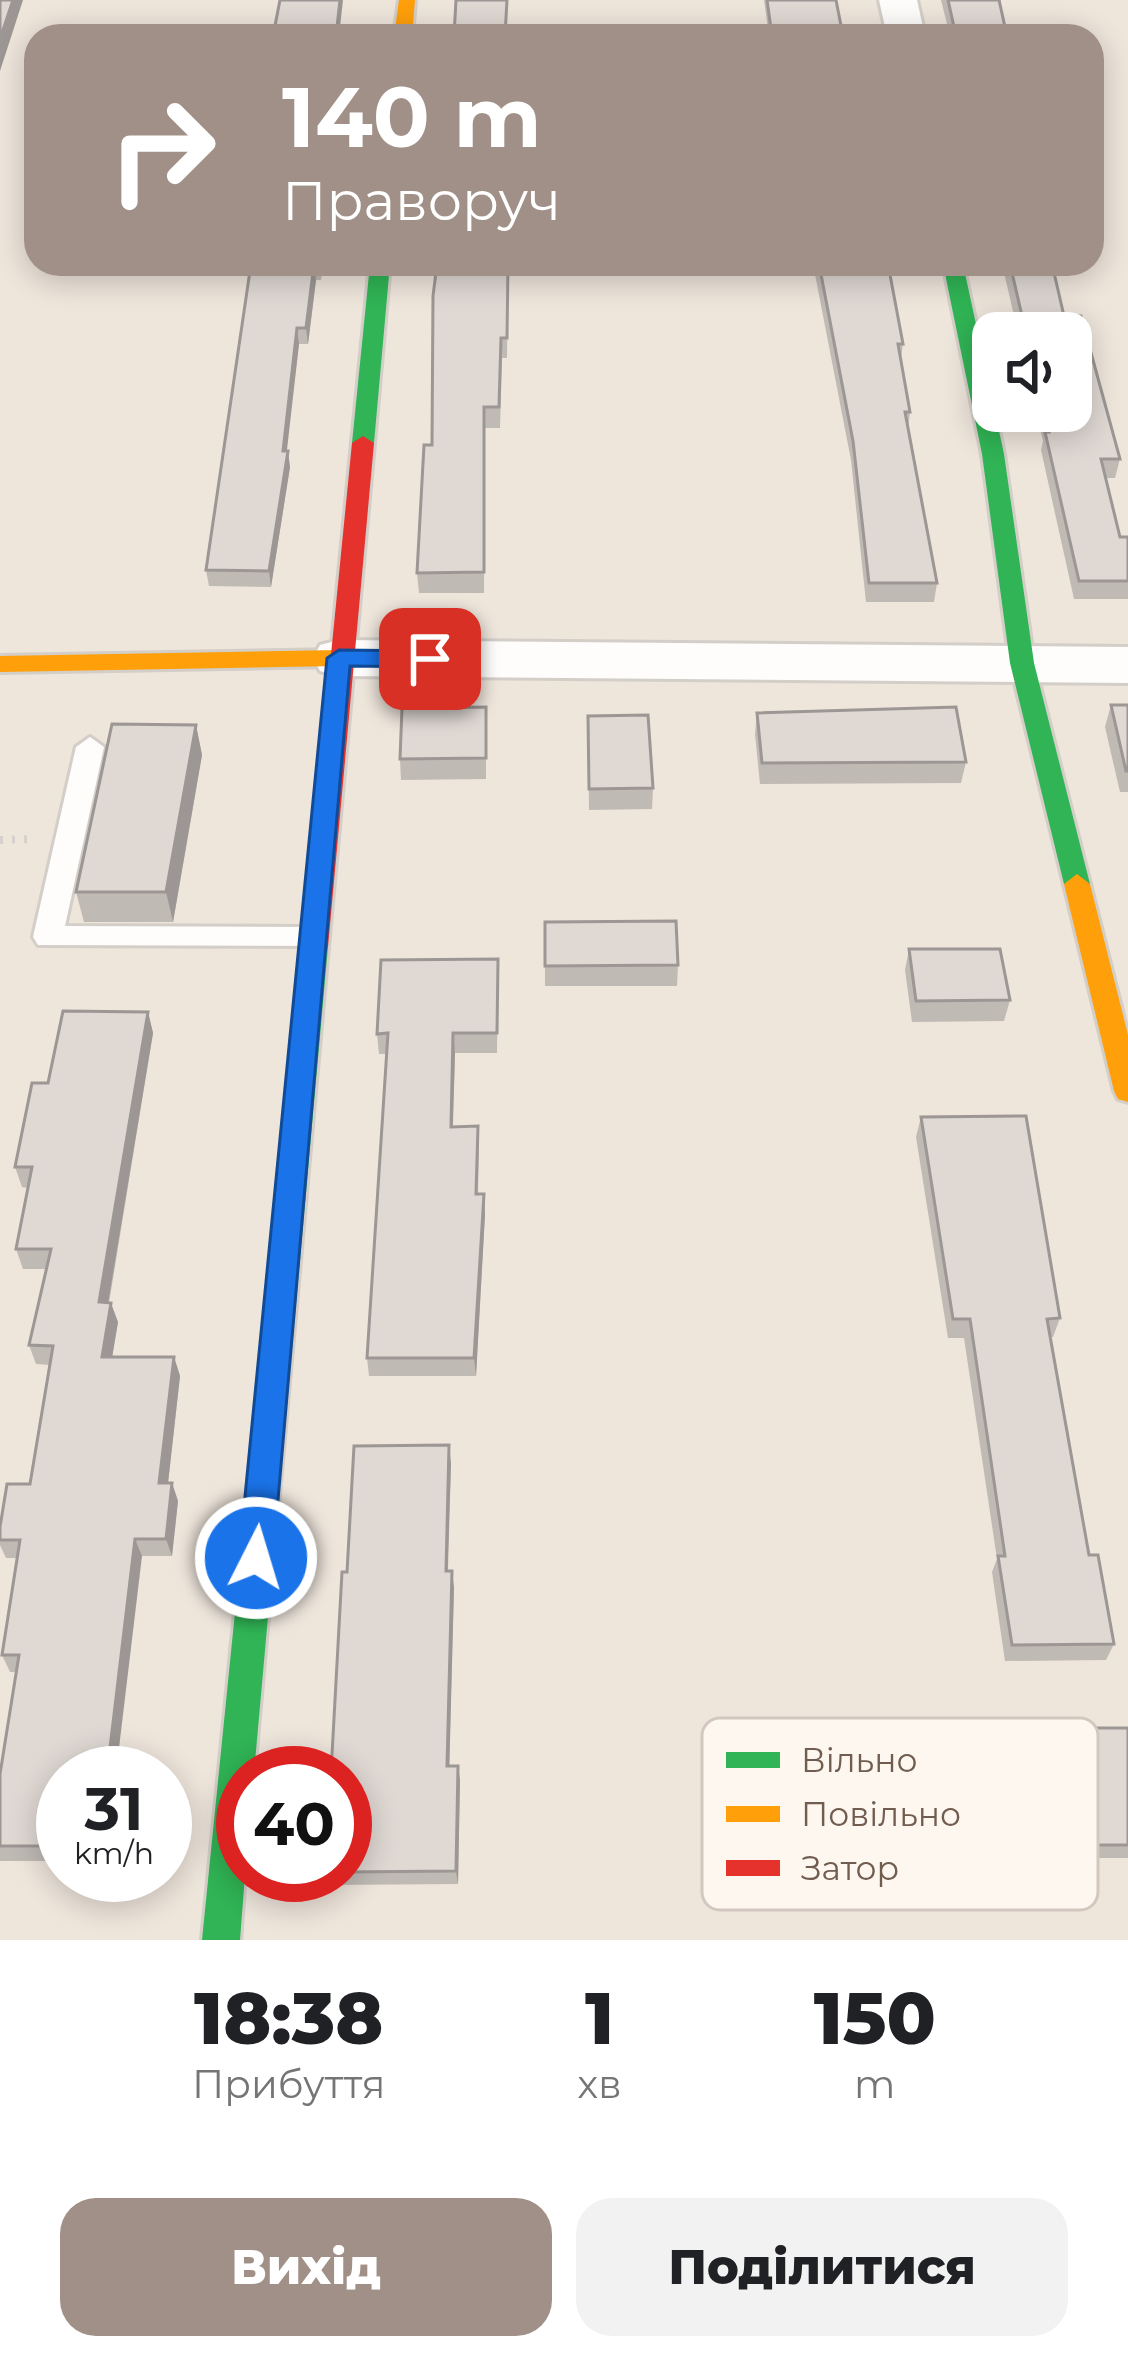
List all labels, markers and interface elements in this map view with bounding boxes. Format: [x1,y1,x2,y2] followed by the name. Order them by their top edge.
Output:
[282,66,542,168] text: 140 m
[84,72,240,228] icon: right
[282,168,561,234] text: Праворуч
[972,312,1092,432] map controls
[972,312,1092,432] button: sound
[379,608,481,710] pin
[397,626,463,692] icon: arrive
[193,1495,319,1621] position arrow
[702,1718,1098,1910] legend
[801,1740,917,1780] text: Вільно
[216,1746,372,1902] speed limit sign: 40
[84,1772,144,1845] text: 31
[801,1794,961,1834] text: Повільно
[74,1835,154,1872] text: km/h
[801,1848,899,1888] text: Затор
[194,1974,383,2062] text: 18:38
[585,1974,614,2062] text: 1
[814,1974,936,2062] text: 150
[192,2060,385,2108] text: Прибуття
[577,2060,622,2108] text: хв
[854,2060,895,2108] text: m
[60,2198,552,2336] button: Вихід
[576,2198,1068,2336] button: Поділитися

